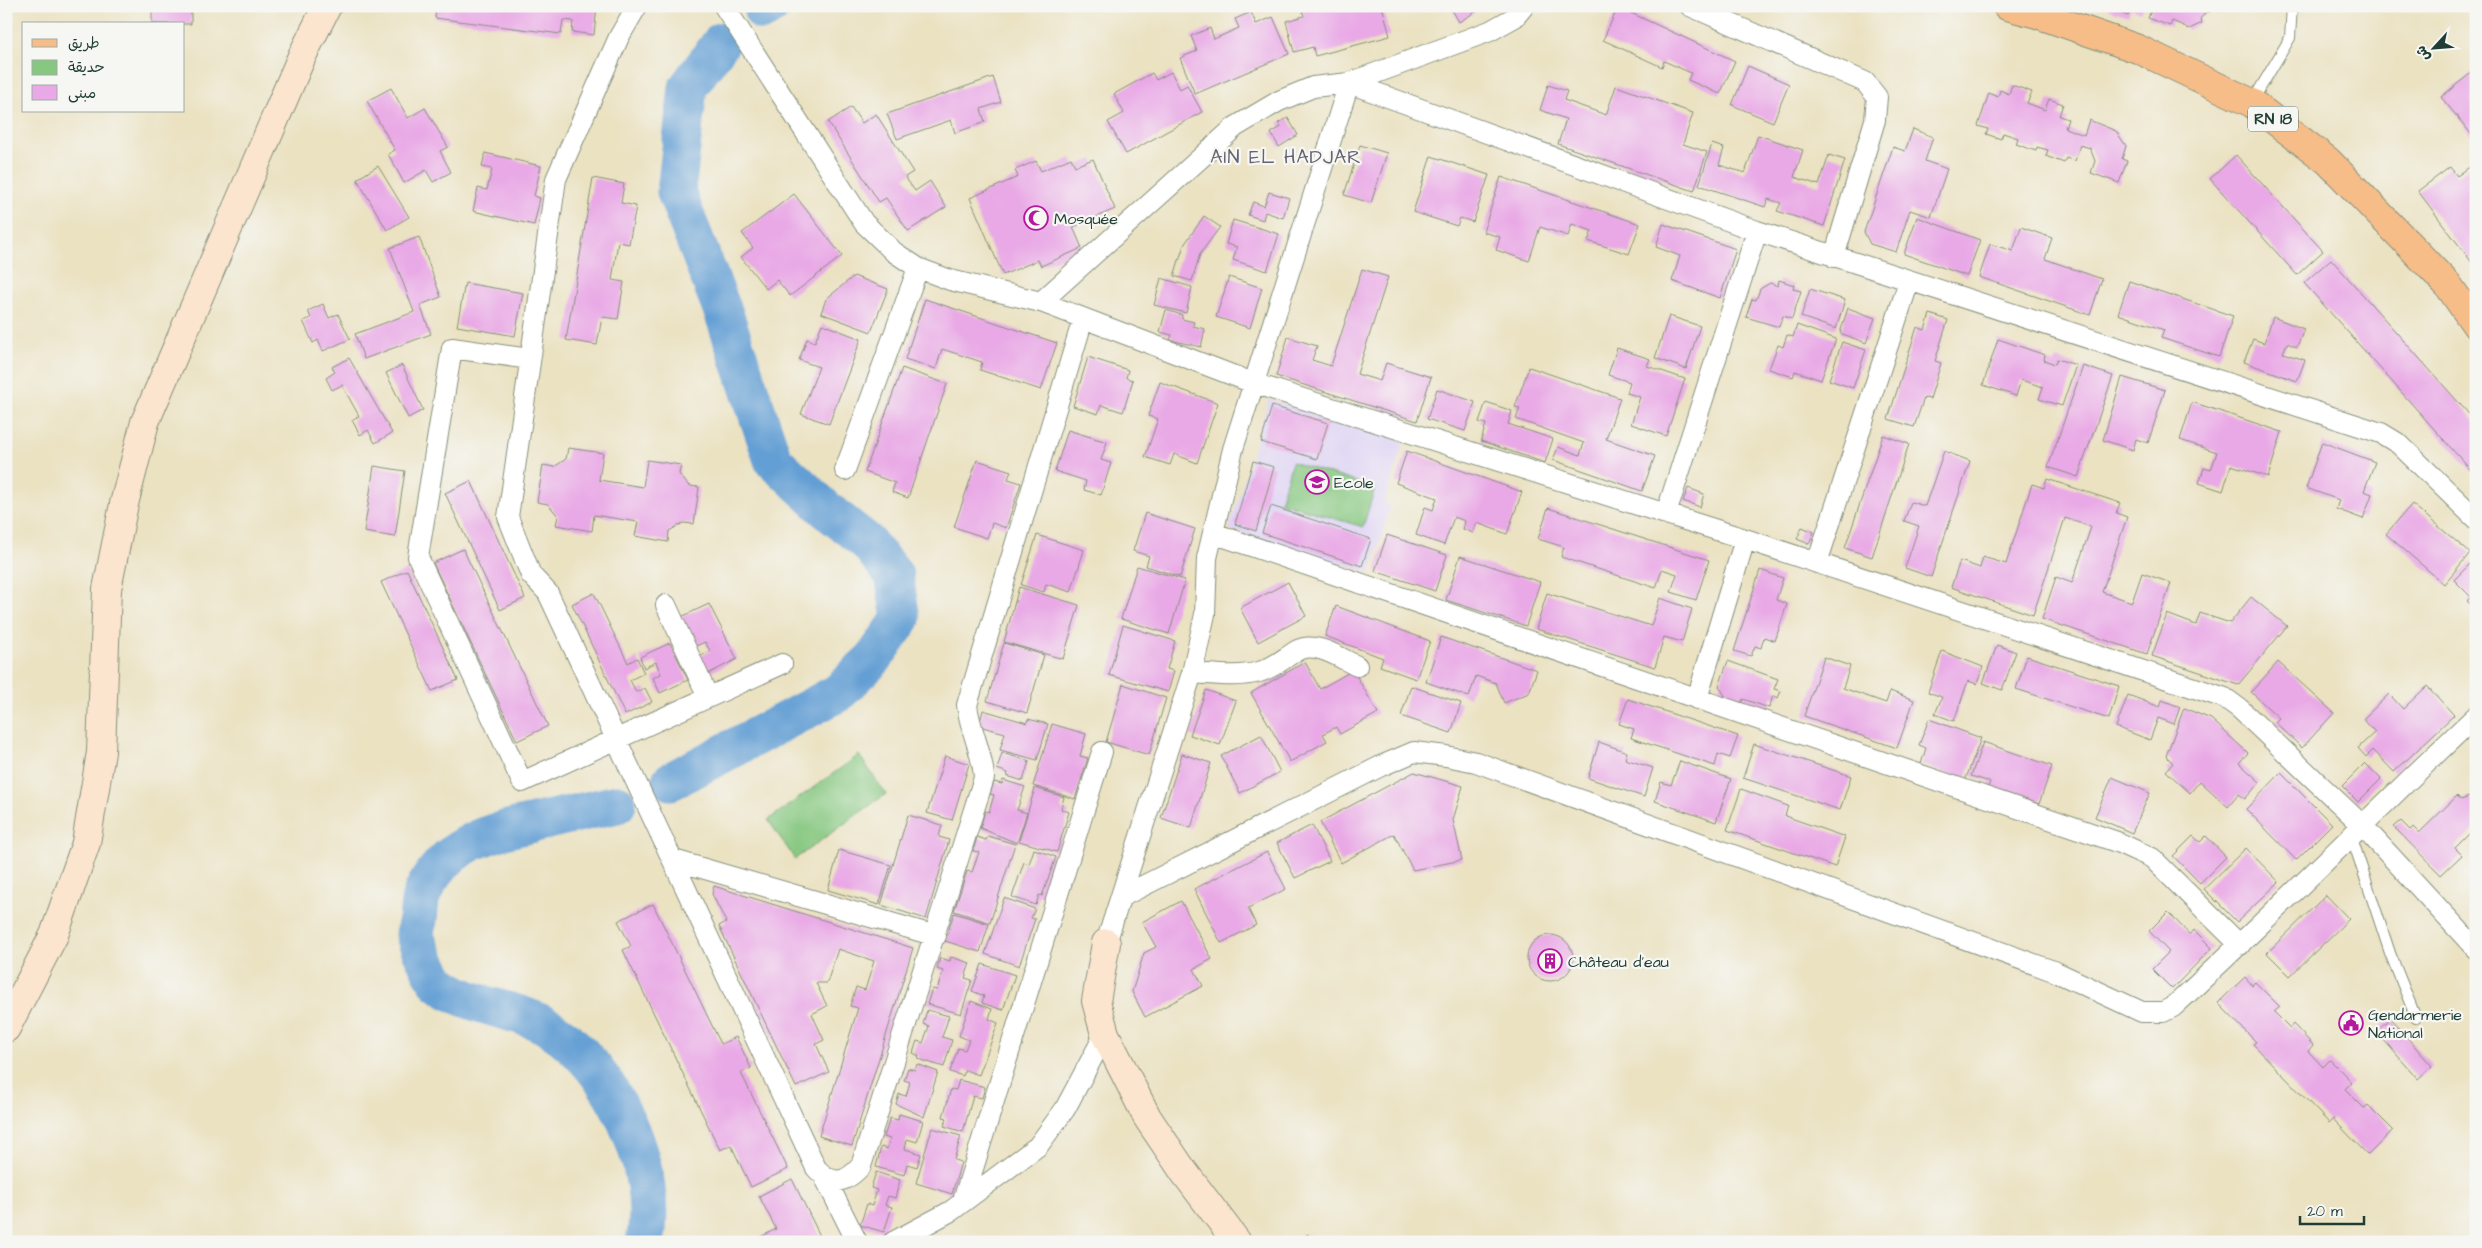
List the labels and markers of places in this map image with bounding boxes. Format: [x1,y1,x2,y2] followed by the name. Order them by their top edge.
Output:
[1023,205,1049,231] mosque icon: Mosquée
[1054,208,1118,230] place label: Mosquée
[1304,469,1330,495] school or university icon: Ecole
[1334,472,1374,494] place label: Ecole
[1537,948,1563,974] building icon: Château d'eau
[1568,951,1669,973] place label: Château d'eau
[2368,1004,2462,1044] place label: Gendarmerie National
[2338,1010,2364,1036] public building icon: Gendarmerie National

